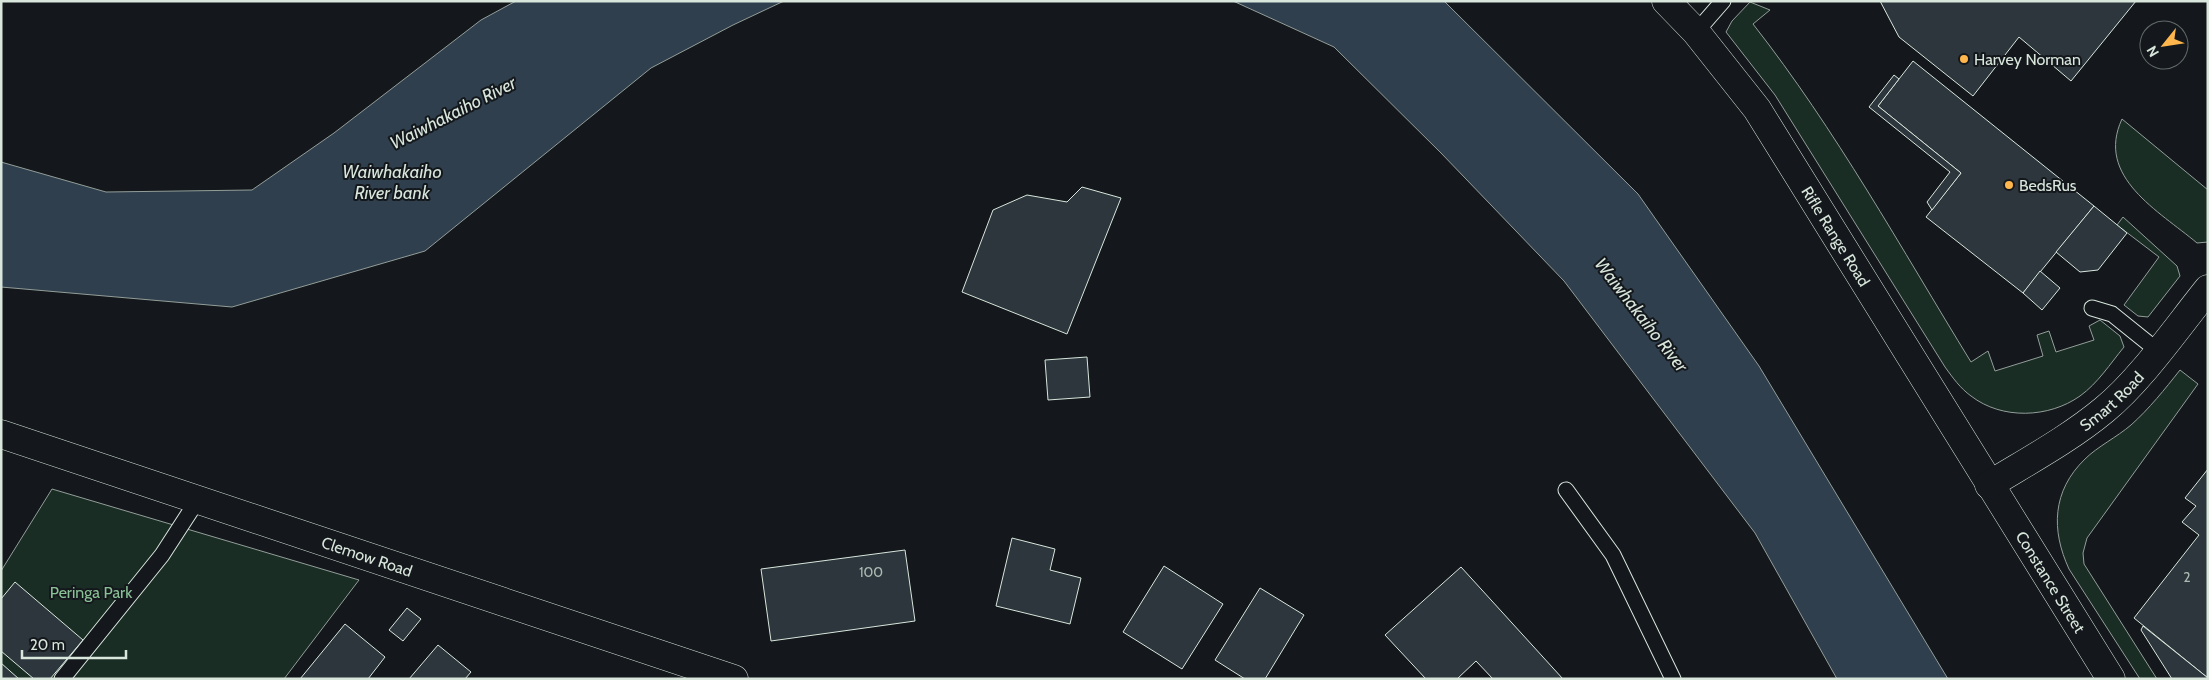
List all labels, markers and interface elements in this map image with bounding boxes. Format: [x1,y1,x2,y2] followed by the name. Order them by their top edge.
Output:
[2139,20,2189,70] north arrow
[2142,43,2163,60] text: N
[1974,50,2081,69] place label: Harvey Norman
[1958,53,1970,65] marker: Harvey Norman
[386,71,521,154] water label: Waiwhakaiho River
[342,161,442,204] water label: Waiwhakaiho River bank
[2019,176,2077,195] place label: BedsRus
[2003,179,2015,191] marker: BedsRus
[1797,183,1874,290] street label: Rifle Range Road
[1590,254,1693,378] water label: Waiwhakaiho River
[2076,368,2148,435] street label: Smart Road
[2012,528,2089,637] street label: Constance Street
[319,533,415,581] street label: Clemow Road
[859,563,883,581] house number: 100
[2183,568,2191,586] house number: 2
[50,583,133,602] park label: Peringa Park
[22,628,126,660] scale bar
[30,636,65,654] text: 20 m

